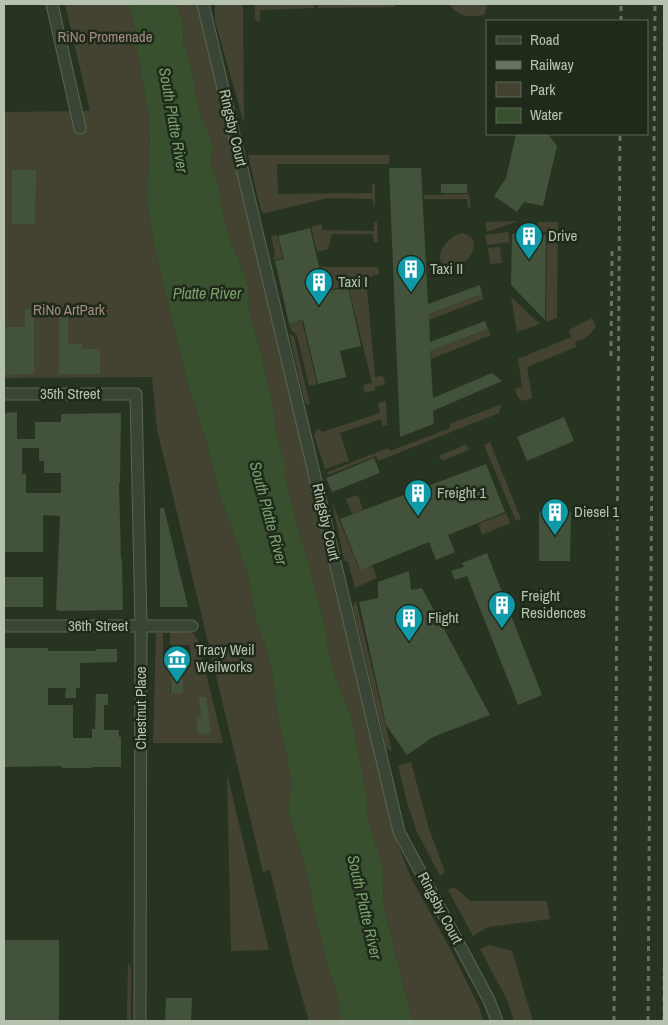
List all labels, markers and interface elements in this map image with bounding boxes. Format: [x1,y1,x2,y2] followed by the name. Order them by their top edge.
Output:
[486,20,648,135] legend
[57,26,153,47] park label: RiNo Promenade
[530,29,559,50] text: Road
[530,54,575,75] text: Railway
[154,66,194,175] water label: South Platte River
[530,79,556,100] text: Park
[214,87,253,169] street label: Ringsby Court
[530,104,562,125] text: Water
[514,221,544,260] building icon: Drive
[548,225,578,246] place label: Drive
[396,254,426,293] building icon: Taxi II
[430,258,463,279] place label: Taxi II
[304,267,334,306] building icon: Taxi I
[338,271,368,292] place label: Taxi I
[173,282,242,304] water label: Platte River
[33,299,106,320] park label: RiNo ArtPark
[40,383,101,404] street label: 35th Street
[245,459,294,568] water label: South Platte River
[403,478,433,517] building icon: Freight 1
[307,481,346,563] street label: Ringsby Court
[437,482,486,503] place label: Freight 1
[540,497,570,536] building icon: Diesel 1
[574,501,619,522] place label: Diesel 1
[521,585,586,623] place label: Freight Residences
[487,590,517,629] building icon: Freight Residences
[394,603,424,642] building icon: Flight
[428,607,459,628] place label: Flight
[68,615,129,636] street label: 36th Street
[196,639,254,677] place label: Tracy Weil Weilworks
[162,644,192,683] museum icon: Tracy Weil Weilworks
[130,666,151,750] street label: Chestnut Place
[342,853,388,962] water label: South Platte River
[413,868,468,948] street label: Ringsby Court

